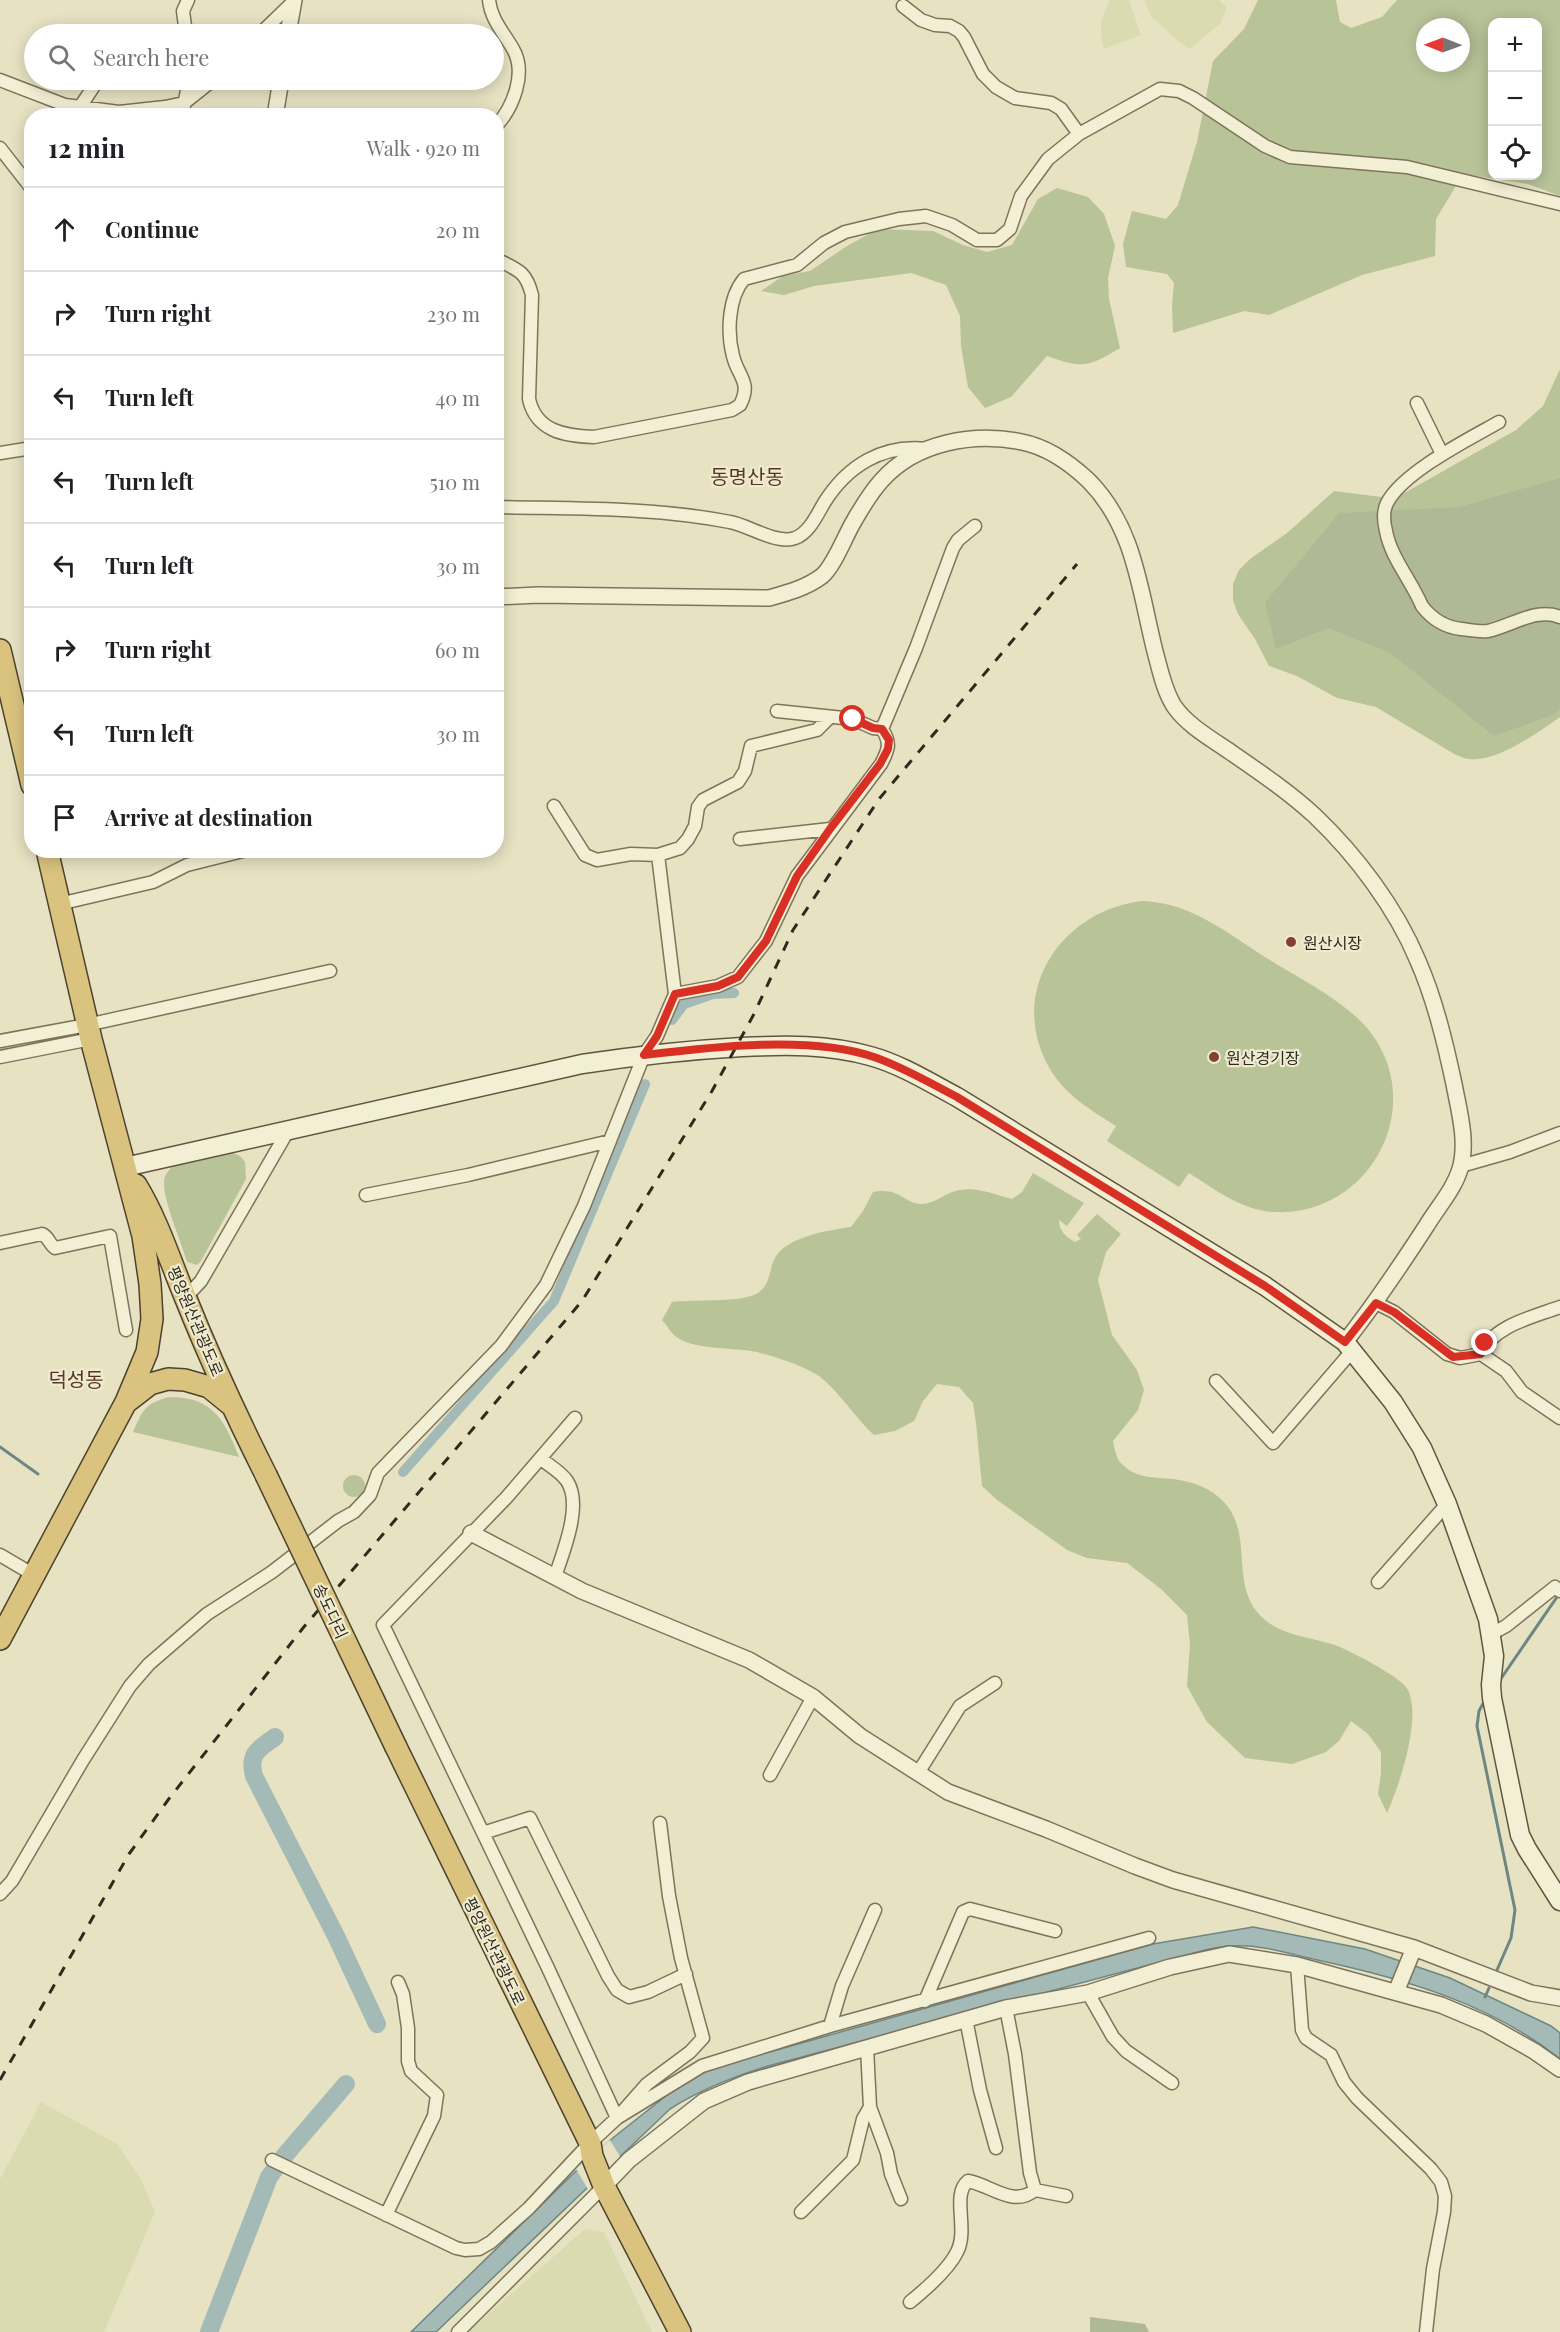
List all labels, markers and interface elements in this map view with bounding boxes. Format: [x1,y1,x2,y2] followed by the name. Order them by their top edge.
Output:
[1416,18,1470,72] north arrow
[1488,18,1542,180] map controls
[1488,18,1542,72] button: +
[24,24,504,90] search box
[45,41,78,74] icon: search
[93,42,209,72] text: Search here
[1488,72,1542,126] button: −
[1488,126,1542,180] button: locate
[48,130,125,165] text: 12 min
[367,134,480,161] text: Walk · 920 m
[48,213,81,246] icon: ahead
[105,214,199,244] text: Continue
[436,216,480,243] text: 20 m
[48,297,81,330] icon: right
[105,298,211,328] text: Turn right
[427,300,480,327] text: 230 m
[48,381,81,414] icon: left
[105,382,194,412] text: Turn left
[435,384,480,411] text: 40 m
[710,462,784,489] district label: 동명산동
[48,465,81,498] icon: left
[105,466,194,496] text: Turn left
[430,468,480,495] text: 510 m
[48,549,81,582] icon: left
[105,550,194,580] text: Turn left
[436,552,480,579] text: 30 m
[48,633,81,666] icon: right
[105,634,211,664] text: Turn right
[435,636,480,663] text: 60 m
[839,705,865,731] route start
[48,717,81,750] icon: left
[105,718,194,748] text: Turn left
[436,720,480,747] text: 30 m
[48,801,81,834] icon: arrive
[105,802,313,832] text: Arrive at destination
[1303,932,1362,953] place label: 원산시장
[1284,935,1298,949] marker: 원산시장
[1226,1047,1300,1068] place label: 원산경기장
[1207,1050,1221,1064] marker: 원산경기장
[163,1263,229,1380] street label: 평양원산관광도로
[1471,1329,1497,1355] route end
[48,1365,104,1392] district label: 덕성동
[309,1580,353,1642] street label: 송도다리
[460,1893,530,2009] street label: 평양원산관광도로

